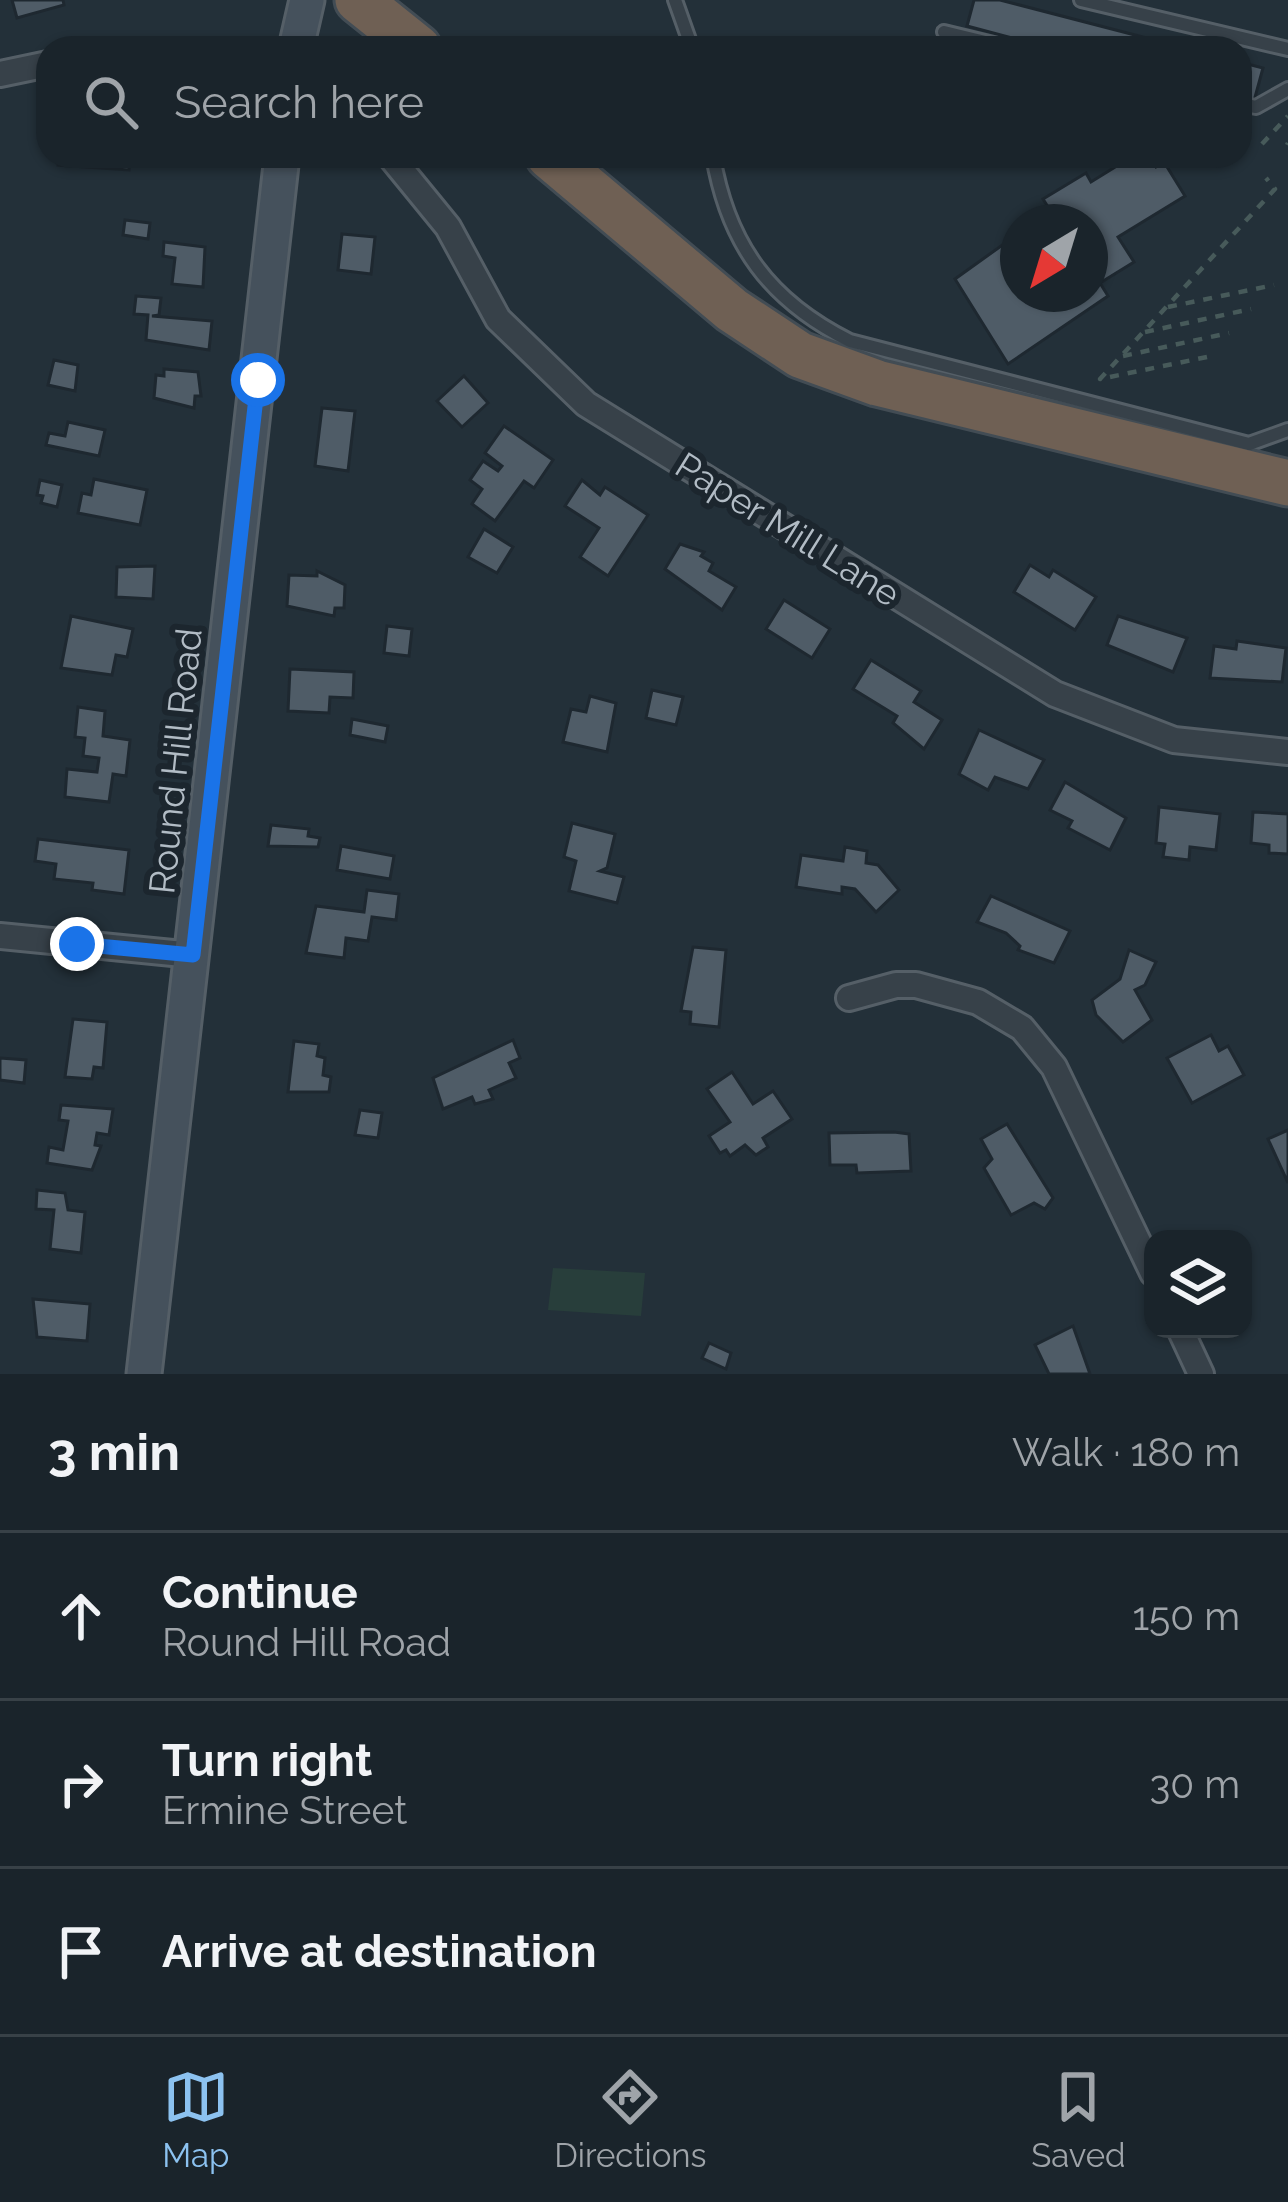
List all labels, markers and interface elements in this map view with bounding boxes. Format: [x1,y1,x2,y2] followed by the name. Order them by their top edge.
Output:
[36,36,1252,168] search box
[78,69,144,135] icon: search
[174,76,424,129] text: Search here
[1000,204,1108,312] north arrow
[231,353,285,407] route start
[668,443,908,615] street label: Paper Mill Lane
[140,626,210,896] street label: Round Hill Road
[50,917,104,971] route end
[1144,1230,1252,1338] map controls
[1144,1230,1252,1338] button: layers
[48,1422,180,1482] text: 3 min
[1012,1429,1240,1475] text: Walk · 180 m
[162,1566,358,1619] text: Continue
[48,1583,114,1649] icon: ahead
[1132,1593,1240,1639] text: 150 m
[162,1619,451,1665] text: Round Hill Road
[162,1734,372,1787] text: Turn right
[48,1751,114,1817] icon: right
[1150,1761,1240,1807] text: 30 m
[162,1787,407,1833] text: Ermine Street
[48,1919,114,1985] icon: arrive
[162,1925,597,1978] text: Arrive at destination
[162,2064,229,2175] tab: Map
[554,2064,707,2175] tab: Directions
[1031,2064,1126,2175] tab: Saved

